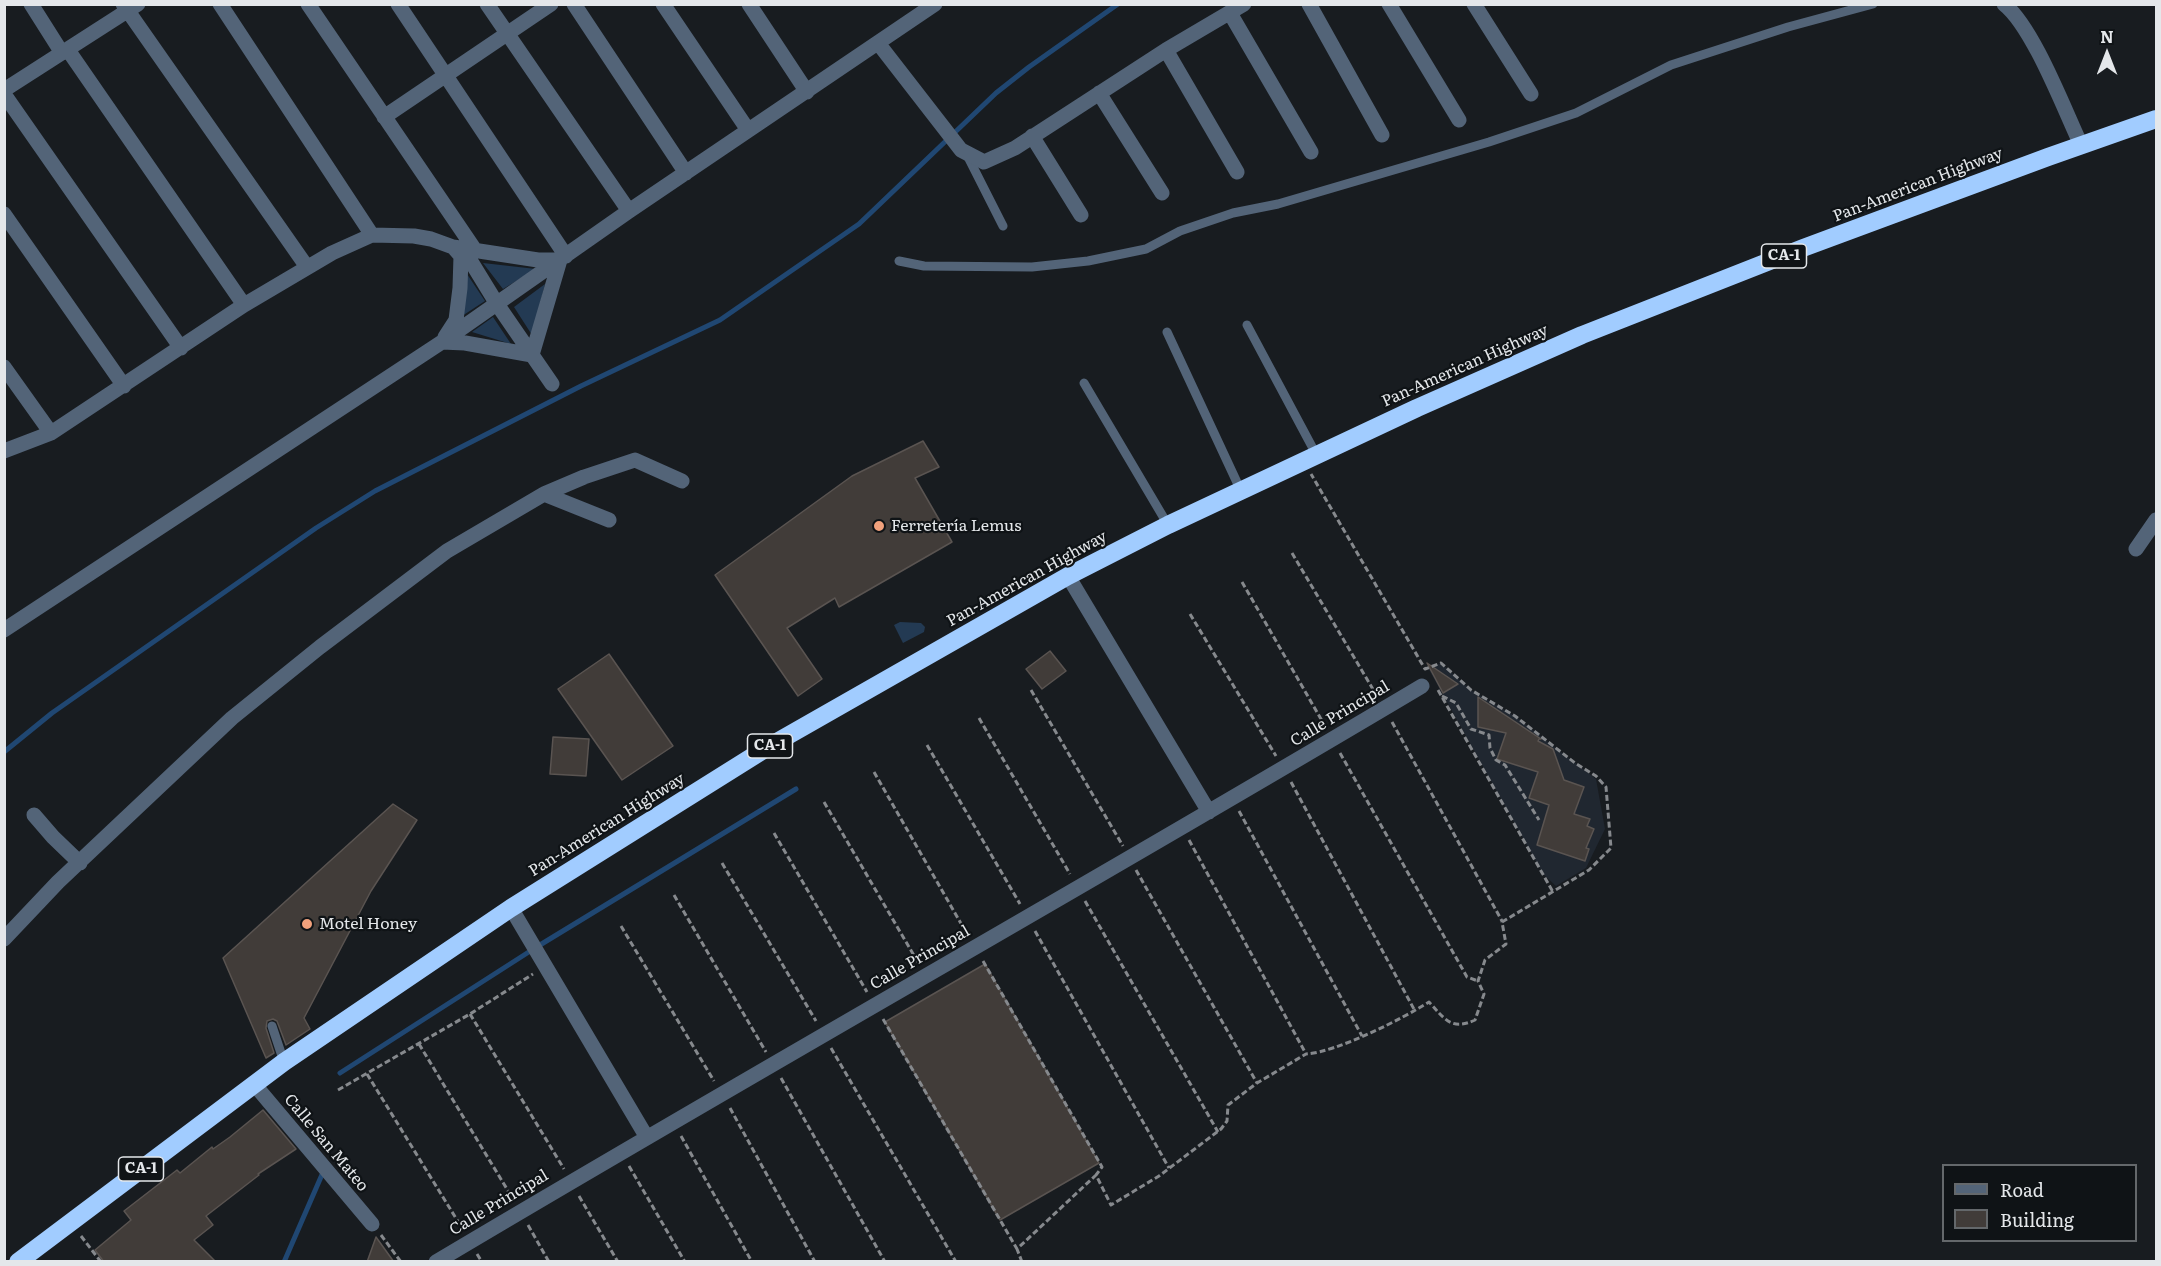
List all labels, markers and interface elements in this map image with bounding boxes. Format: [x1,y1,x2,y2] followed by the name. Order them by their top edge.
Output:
[2077,24,2137,84] north arrow
[2100,24,2114,48] text: N
[1830,144,2006,226] street label: Pan-American Highway
[1762,244,1806,268] road number: CA-1
[1379,321,1551,411] street label: Pan-American Highway
[891,516,1021,536] place label: Ferretería Lemus
[872,519,886,533] marker: Ferretería Lemus
[944,527,1110,631] street label: Pan-American Highway
[1287,677,1393,751] street label: Calle Principal
[748,734,792,758] road number: CA-1
[526,769,688,881] street label: Pan-American Highway
[319,914,417,934] place label: Motel Honey
[300,917,314,931] marker: Motel Honey
[867,922,973,994] street label: Calle Principal
[280,1090,372,1196] street label: Calle San Mateo
[118,1157,164,1181] road number: CA-1
[1942,1164,2137,1242] legend
[446,1166,552,1240] street label: Calle Principal
[2000,1176,2044,1203] text: Road
[2000,1206,2074,1233] text: Building

